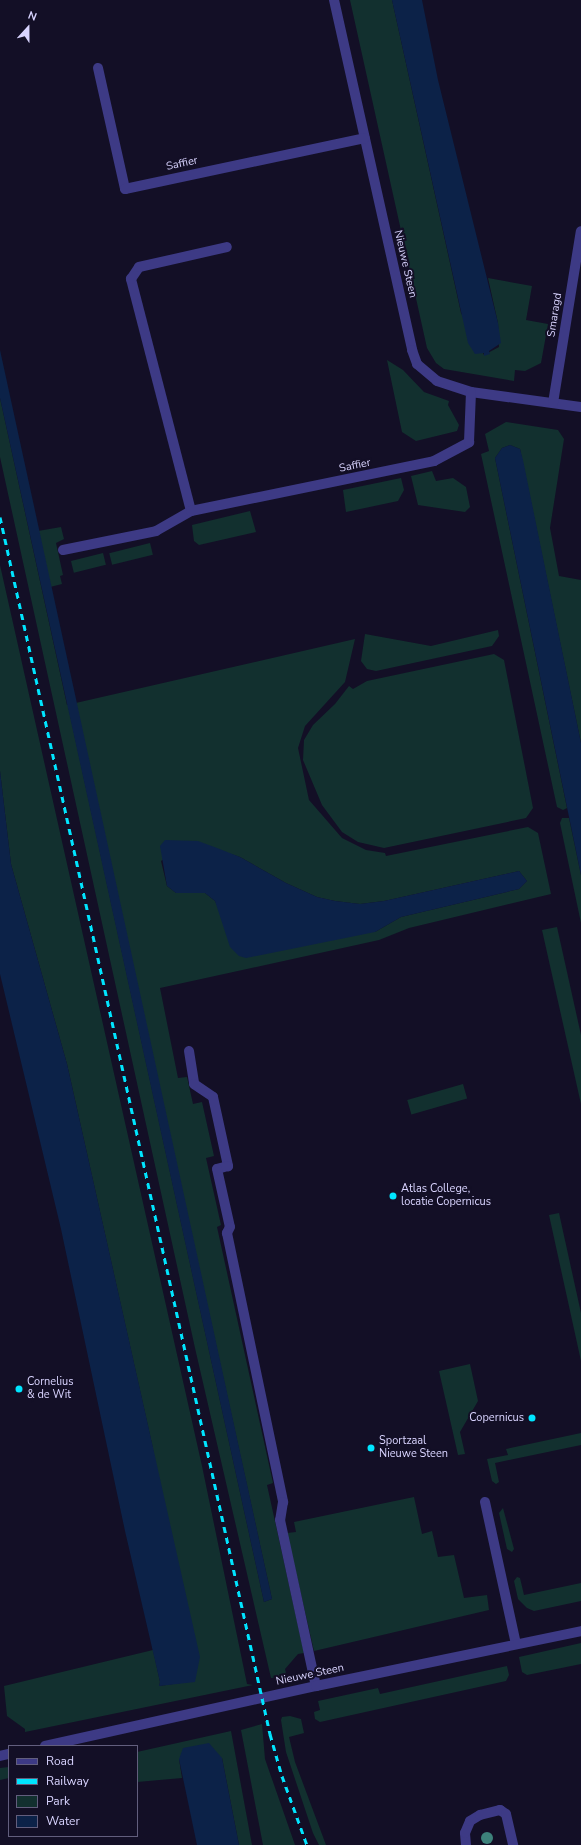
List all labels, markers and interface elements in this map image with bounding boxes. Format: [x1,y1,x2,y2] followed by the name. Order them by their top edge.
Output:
[8,8,48,48] north arrow
[26,8,39,25] text: N
[165,154,199,174] street label: Saffier
[391,229,419,299] street label: Nieuwe Steen
[545,292,565,338] street label: Smaragd
[338,456,372,476] street label: Saffier
[401,1183,491,1209] place label: Atlas College, locatie Copernicus
[388,1191,398,1201] marker: Atlas College, locatie Copernicus
[27,1376,73,1402] place label: Cornelius & de Wit
[14,1384,24,1394] marker: Cornelius & de Wit
[469,1411,524,1425] place label: Copernicus
[527,1413,537,1423] marker: Copernicus
[379,1435,448,1461] place label: Sportzaal Nieuwe Steen
[366,1443,376,1453] marker: Sportzaal Nieuwe Steen
[275,1661,345,1689] street label: Nieuwe Steen
[8,1745,138,1837] legend
[46,1753,74,1769] text: Road
[46,1773,89,1789] text: Railway
[46,1793,70,1809] text: Park
[46,1813,80,1829] text: Water

